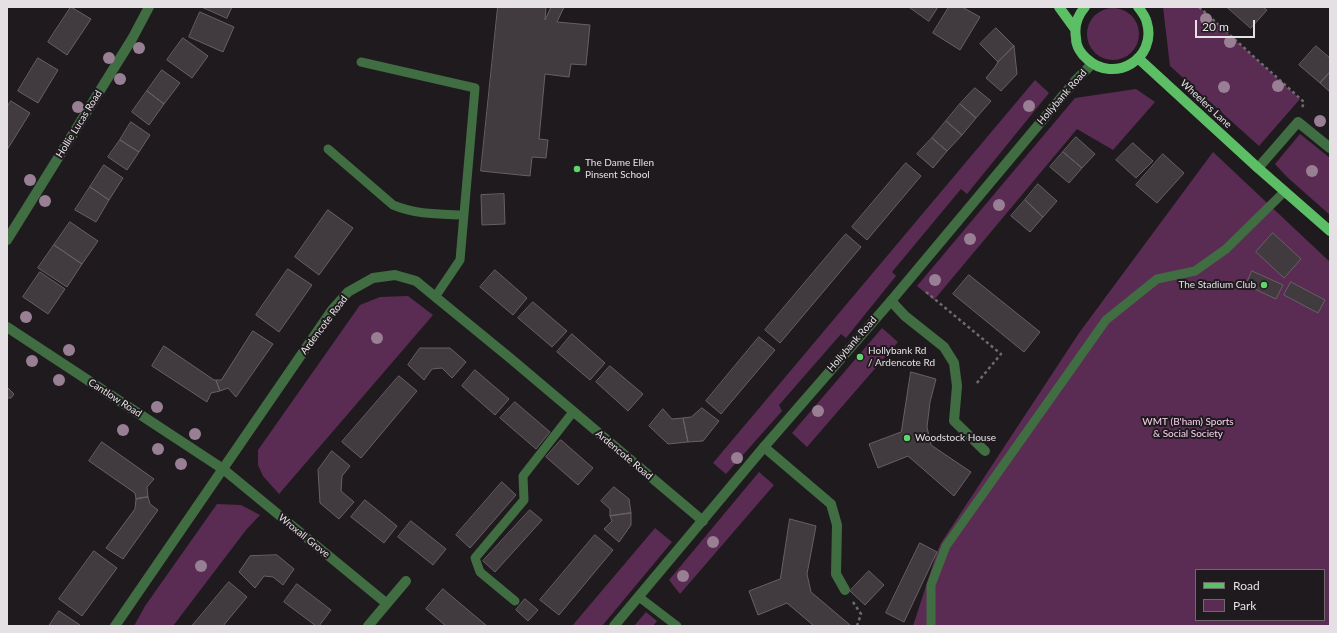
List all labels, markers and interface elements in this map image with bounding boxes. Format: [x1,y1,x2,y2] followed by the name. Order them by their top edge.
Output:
[1197,12,1257,38] scale bar
[1202,19,1229,34] text: 20 m
[1035,67,1089,127] street label: Hollybank Road
[1178,77,1234,131] street label: Wheelers Lane
[53,88,105,160] street label: Hollie Lucas Road
[585,157,654,180] place label: The Dame Ellen Pinsent School
[572,164,582,174] marker: The Dame Ellen Pinsent School
[1178,279,1256,291] place label: The Stadium Club
[1259,280,1269,290] marker: The Stadium Club
[298,293,350,357] street label: Ardencote Road
[825,314,879,374] street label: Hollybank Road
[868,345,935,368] place label: Hollybank Rd / Ardencote Rd
[855,352,865,362] marker: Hollybank Rd / Ardencote Rd
[86,376,144,420] street label: Cantlow Road
[1142,416,1234,440] park label: WMT (B'ham) Sports & Social Society
[593,428,655,482] street label: Ardencote Road
[915,432,996,444] place label: Woodstock House
[902,433,912,443] marker: Woodstock House
[276,512,332,560] street label: Wroxall Grove
[1195,569,1325,621] legend
[1233,578,1260,593] text: Road
[1233,598,1256,613] text: Park

